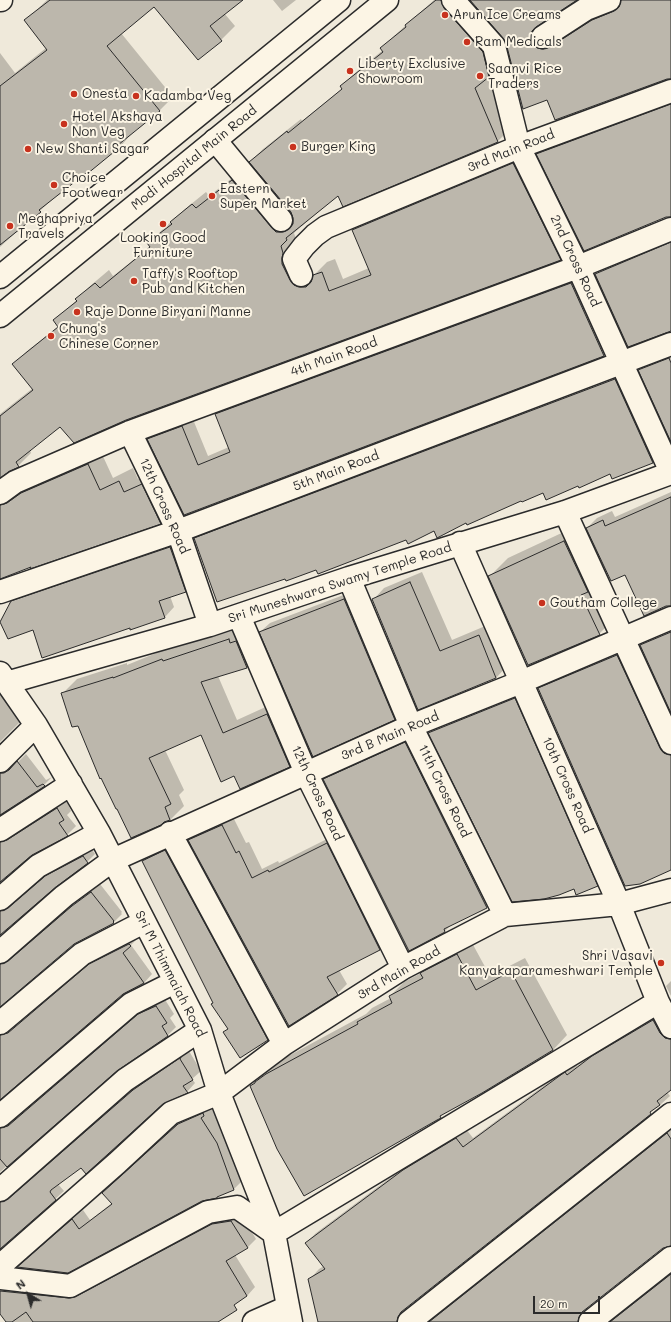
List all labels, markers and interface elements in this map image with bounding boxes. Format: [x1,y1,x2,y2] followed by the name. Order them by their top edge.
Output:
[453,7,561,23] place label: Arun Ice Creams
[440,10,450,20] marker: Arun Ice Creams
[475,34,562,50] place label: Ram Medicals
[462,37,472,47] marker: Ram Medicals
[358,56,466,87] place label: Liberty Exclusive Showroom
[488,61,562,92] place label: Saanvi Rice Traders
[345,66,355,76] marker: Liberty Exclusive Showroom
[475,71,485,81] marker: Saanvi Rice Traders
[82,86,128,102] place label: Onesta
[144,88,231,104] place label: Kadamba Veg
[69,89,79,99] marker: Onesta
[131,91,141,101] marker: Kadamba Veg
[128,102,260,214] street label: Modi Hospital Main Road
[72,109,163,140] place label: Hotel Akshaya Non Veg
[59,119,69,129] marker: Hotel Akshaya Non Veg
[465,126,557,176] street label: 3rd Main Road
[301,139,376,155] place label: Burger King
[36,141,149,157] place label: New Shanti Sagar
[288,142,298,152] marker: Burger King
[23,144,33,154] marker: New Shanti Sagar
[62,170,123,201] place label: Choice Footwear
[49,180,59,190] marker: Choice Footwear
[220,181,307,212] place label: Eastern Super Market
[207,191,217,201] marker: Eastern Super Market
[18,211,93,242] place label: Meghapriya Travels
[547,213,603,309] street label: 2nd Cross Road
[158,219,168,229] marker: Looking Good Furniture
[5,221,15,231] marker: Meghapriya Travels
[120,230,206,261] place label: Looking Good Furniture
[142,266,245,297] place label: Taffy's Rooftop Pub and Kitchen
[129,276,139,286] marker: Taffy's Rooftop Pub and Kitchen
[85,304,251,320] place label: Raje Donne Biryani Manne
[72,307,82,317] marker: Raje Donne Biryani Manne
[59,321,159,352] place label: Chung's Chinese Corner
[46,331,56,341] marker: Chung's Chinese Corner
[289,334,379,380] street label: 4th Main Road
[291,447,381,495] street label: 5th Main Road
[136,456,192,556] street label: 12th Cross Road
[226,539,454,627] street label: Sri Muneshwara Swamy Temple Road
[550,595,657,611] place label: Goutham College
[537,598,547,608] marker: Goutham College
[339,708,441,764] street label: 3rd B Main Road
[539,734,595,836] street label: 10th Cross Road
[415,742,473,840] street label: 11th Cross Road
[288,743,346,843] street label: 12th Cross Road
[131,908,209,1040] street label: Sri M Thimmaiah Road
[355,943,443,1003] street label: 3rd Main Road
[459,948,653,979] place label: Shri Vasavi Kanyakaparameshwari Temple
[656,958,666,968] marker: Shri Vasavi Kanyakaparameshwari Temple
[8,1274,48,1314] north arrow
[13,1276,28,1293] text: N
[535,1288,602,1314] scale bar
[540,1295,568,1311] text: 20 m

